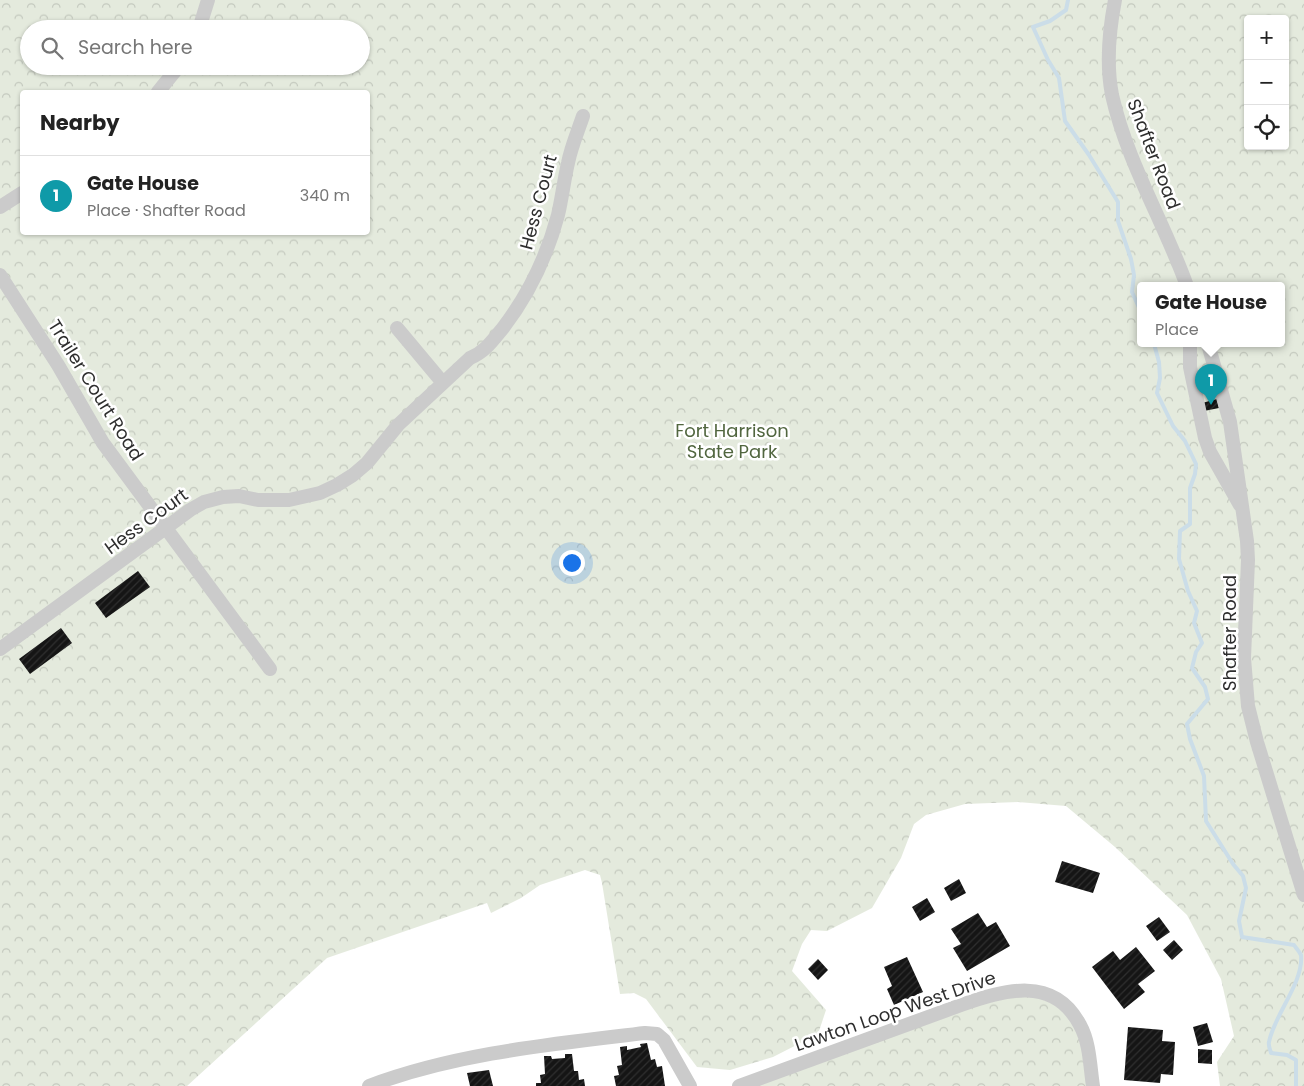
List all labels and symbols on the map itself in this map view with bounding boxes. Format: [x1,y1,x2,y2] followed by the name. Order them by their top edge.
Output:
[1122,95,1186,213] street label: Shafter Road
[513,152,563,252] street label: Hess Court
[42,315,150,465] street label: Trailer Court Road
[1195,364,1227,405] pin: 1
[675,418,789,464] park label: Fort Harrison State Park
[99,482,193,560] street label: Hess Court
[559,550,585,576] your location
[1217,575,1242,691] street label: Shafter Road
[791,965,999,1057] street label: Lawton Loop West Drive

